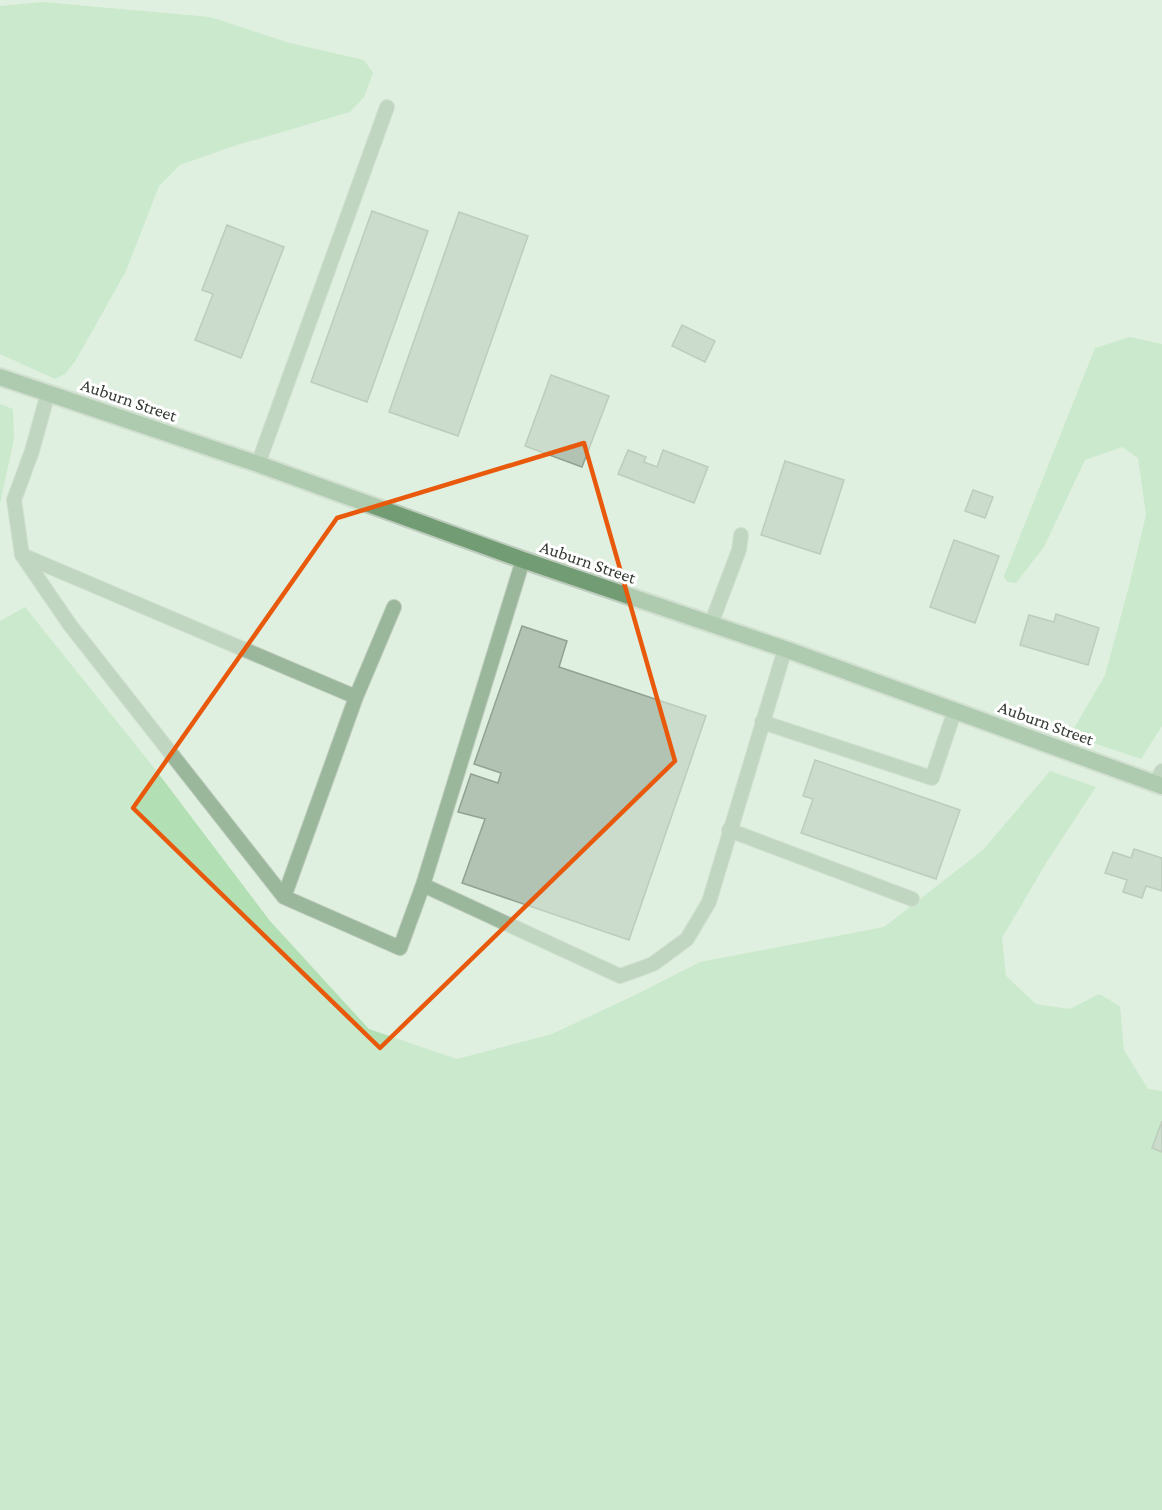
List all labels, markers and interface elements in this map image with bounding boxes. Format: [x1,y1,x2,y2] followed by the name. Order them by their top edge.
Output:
[78,374,181,426] street label: Auburn Street
[537,536,640,588] street label: Auburn Street
[996,696,1097,750] street label: Auburn Street

